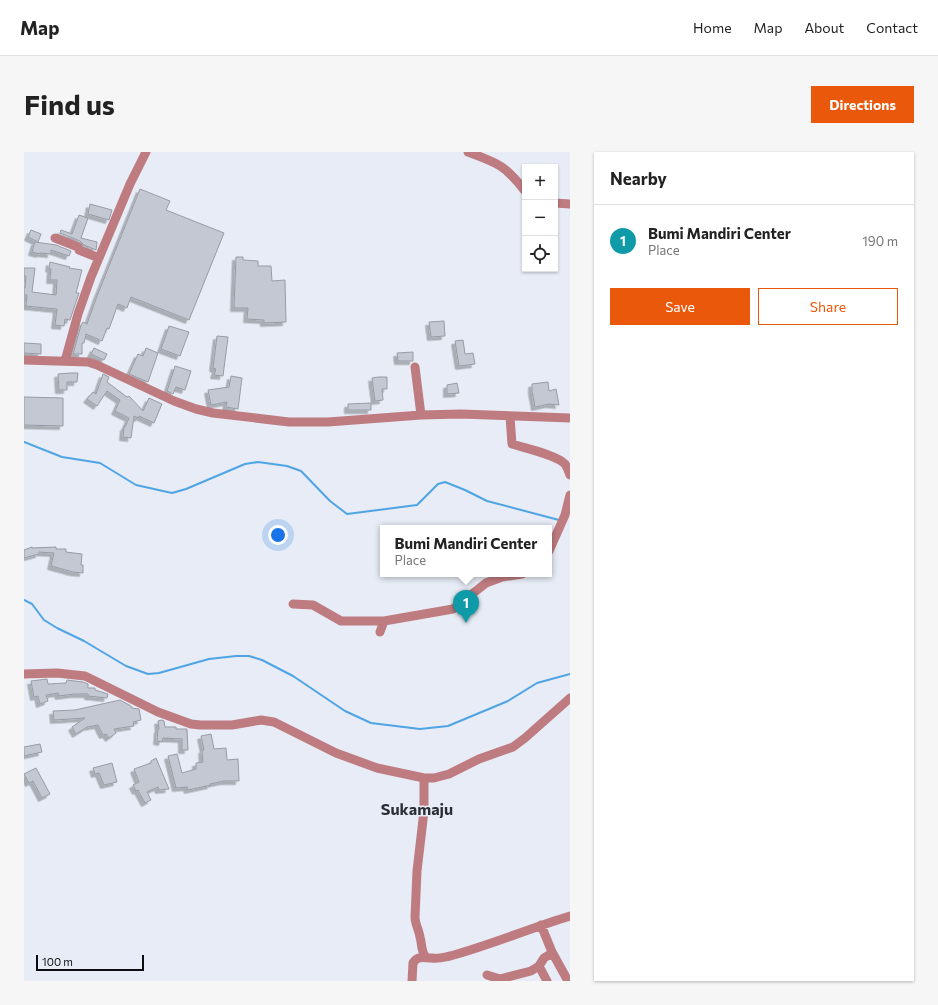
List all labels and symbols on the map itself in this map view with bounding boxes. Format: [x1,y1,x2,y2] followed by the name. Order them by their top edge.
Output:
[268,525,288,545] your location
[453,590,479,623] pin: 1
[381,799,453,818] district label: Sukamaju
[36,953,144,972] scale bar

